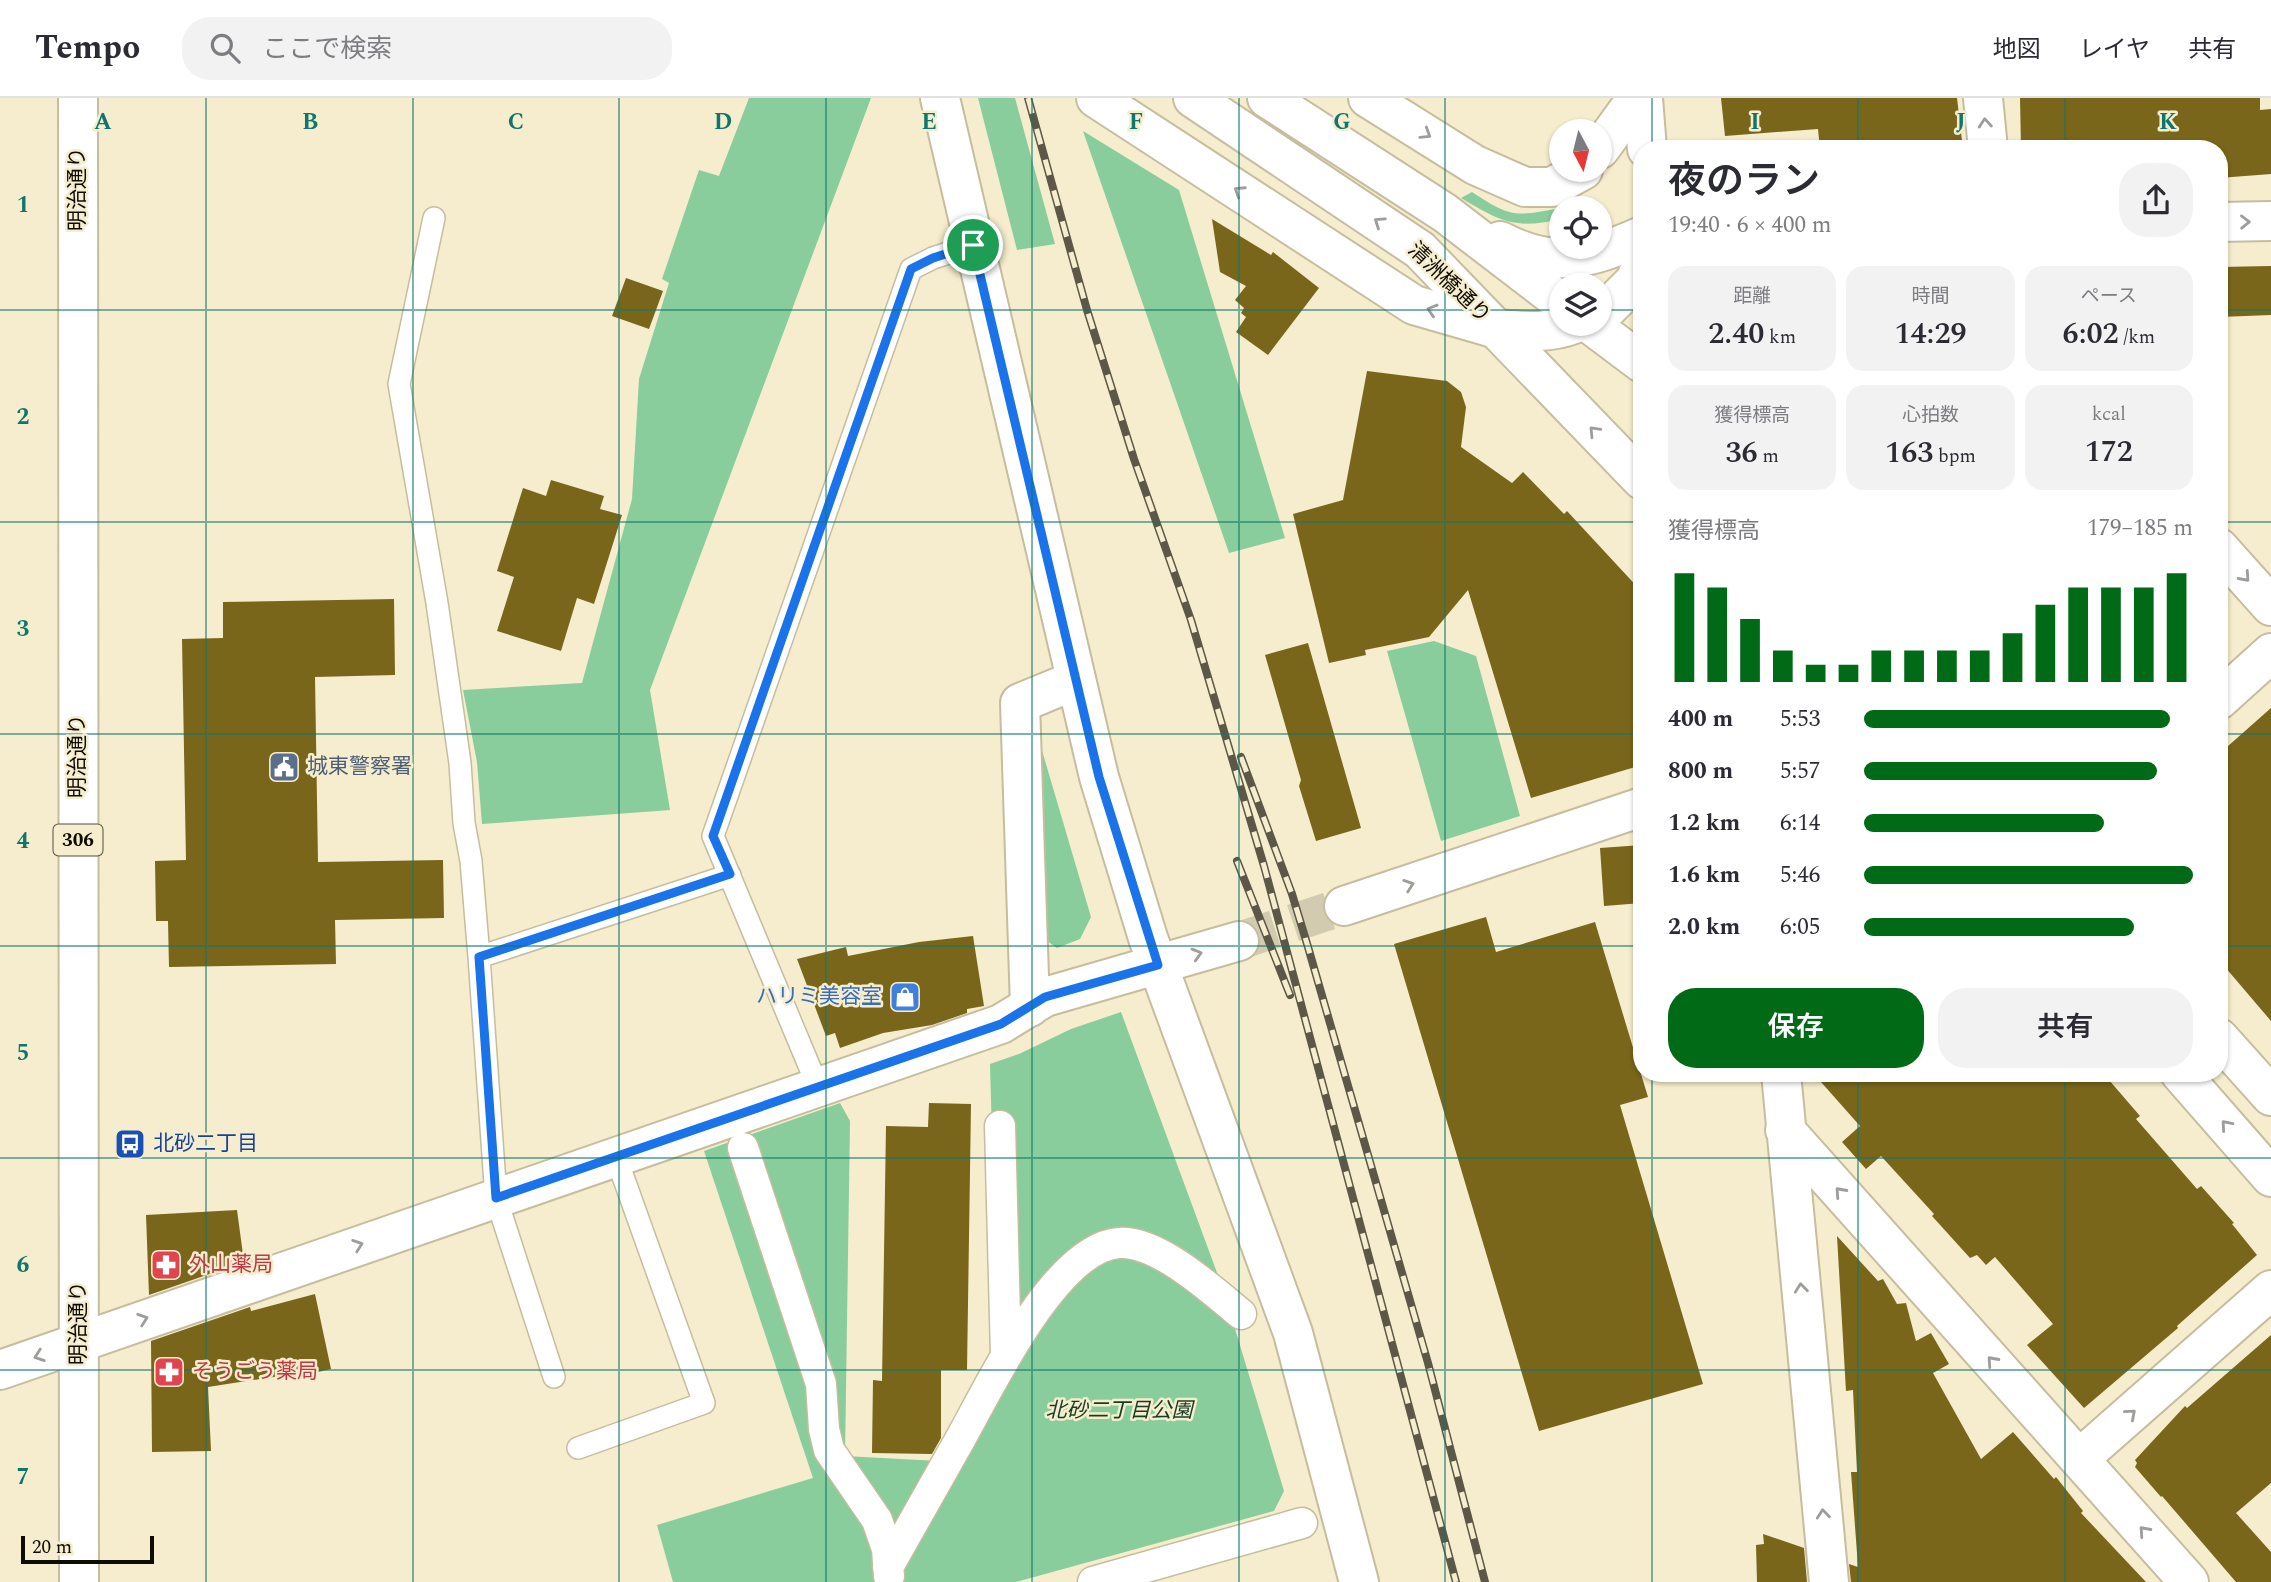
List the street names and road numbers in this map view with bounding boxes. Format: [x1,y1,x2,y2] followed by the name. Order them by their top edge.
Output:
[62,147,94,231] street label: 明治通り
[1400,235,1498,331] street label: 清洲橋通り
[62,714,94,798] street label: 明治通り
[54,824,102,856] road number: 306
[63,1281,95,1365] street label: 明治通り

